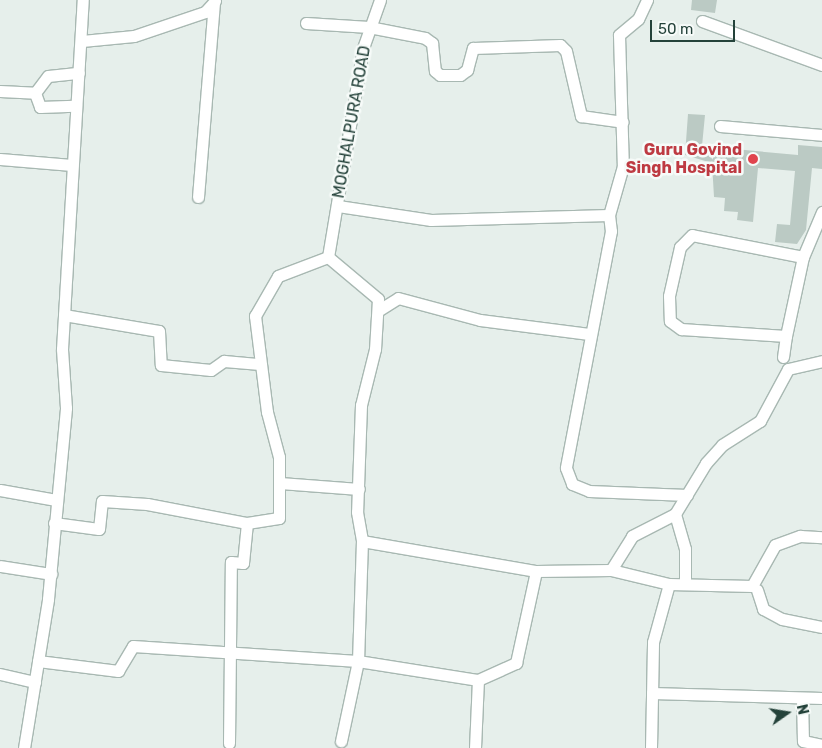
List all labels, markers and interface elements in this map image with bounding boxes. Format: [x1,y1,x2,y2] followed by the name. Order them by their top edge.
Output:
[652,10,737,42] scale bar
[658,20,693,38] text: 50 m
[329,44,375,200] street label: MOGHALPURA ROAD
[626,140,742,178] place label: Guru Govind Singh Hospital
[746,152,760,166] marker: Guru Govind Singh Hospital
[762,688,812,738] north arrow
[793,703,812,716] text: N

